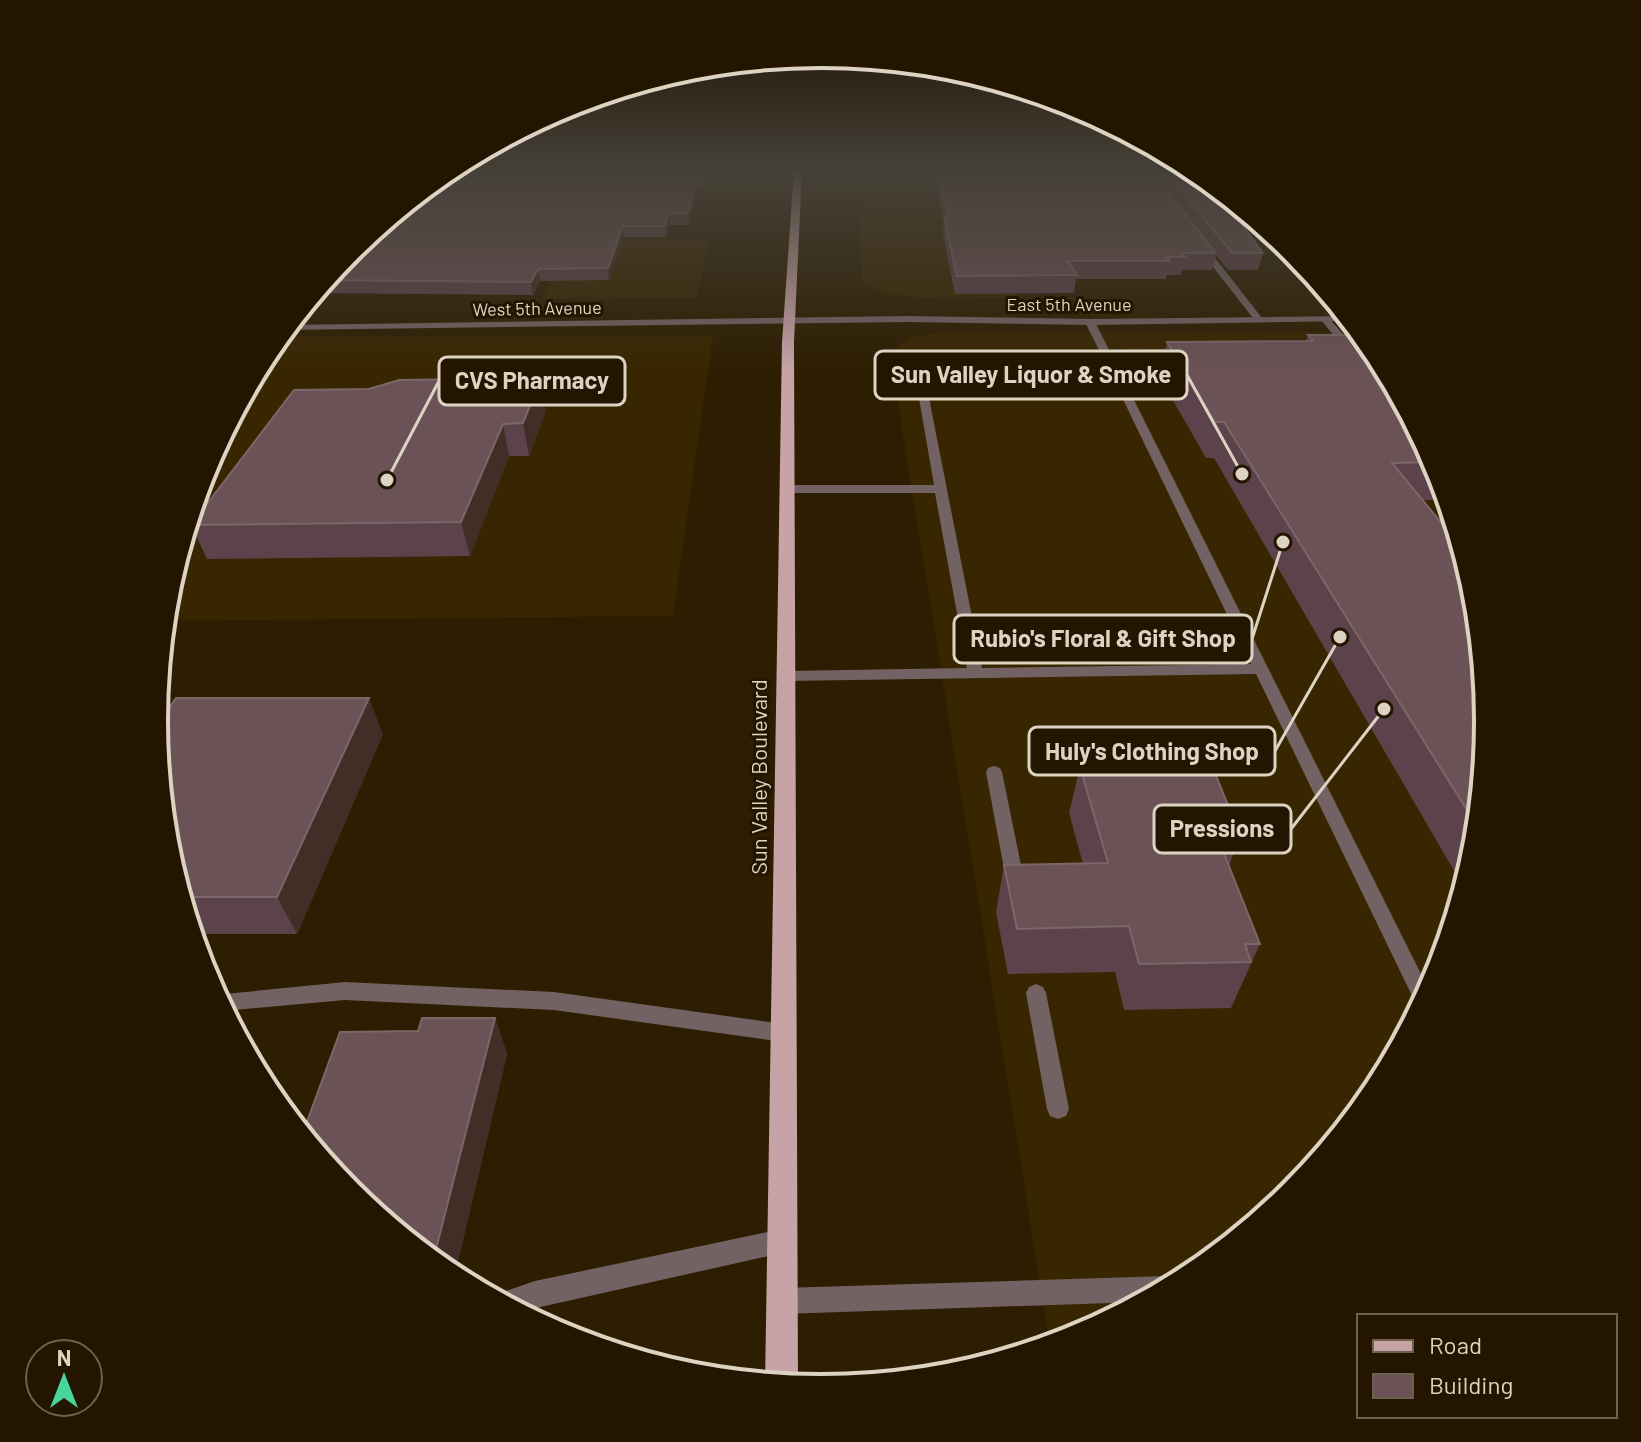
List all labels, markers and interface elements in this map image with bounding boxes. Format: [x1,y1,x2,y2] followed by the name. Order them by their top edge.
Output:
[1006,293,1132,315] street label: East 5th Avenue
[472,296,602,320] street label: West 5th Avenue
[875,351,1187,399] callout: Sun Valley Liquor & Smoke
[439,357,625,405] callout: CVS Pharmacy
[891,359,1171,388] text: Sun Valley Liquor & Smoke
[455,365,609,394] text: CVS Pharmacy
[954,615,1252,663] callout: Rubio's Floral & Gift Shop
[970,623,1236,652] text: Rubio's Floral & Gift Shop
[745,679,771,875] street label: Sun Valley Boulevard
[1029,727,1275,775] callout: Huly's Clothing Shop
[1045,736,1259,765] text: Huly's Clothing Shop
[1154,805,1291,853] callout: Pressions
[1170,813,1274,842] text: Pressions
[1357,1314,1617,1418] legend
[1429,1330,1482,1359] text: Road
[24,1338,104,1418] north arrow
[57,1344,71,1370] text: N
[1429,1370,1513,1399] text: Building

